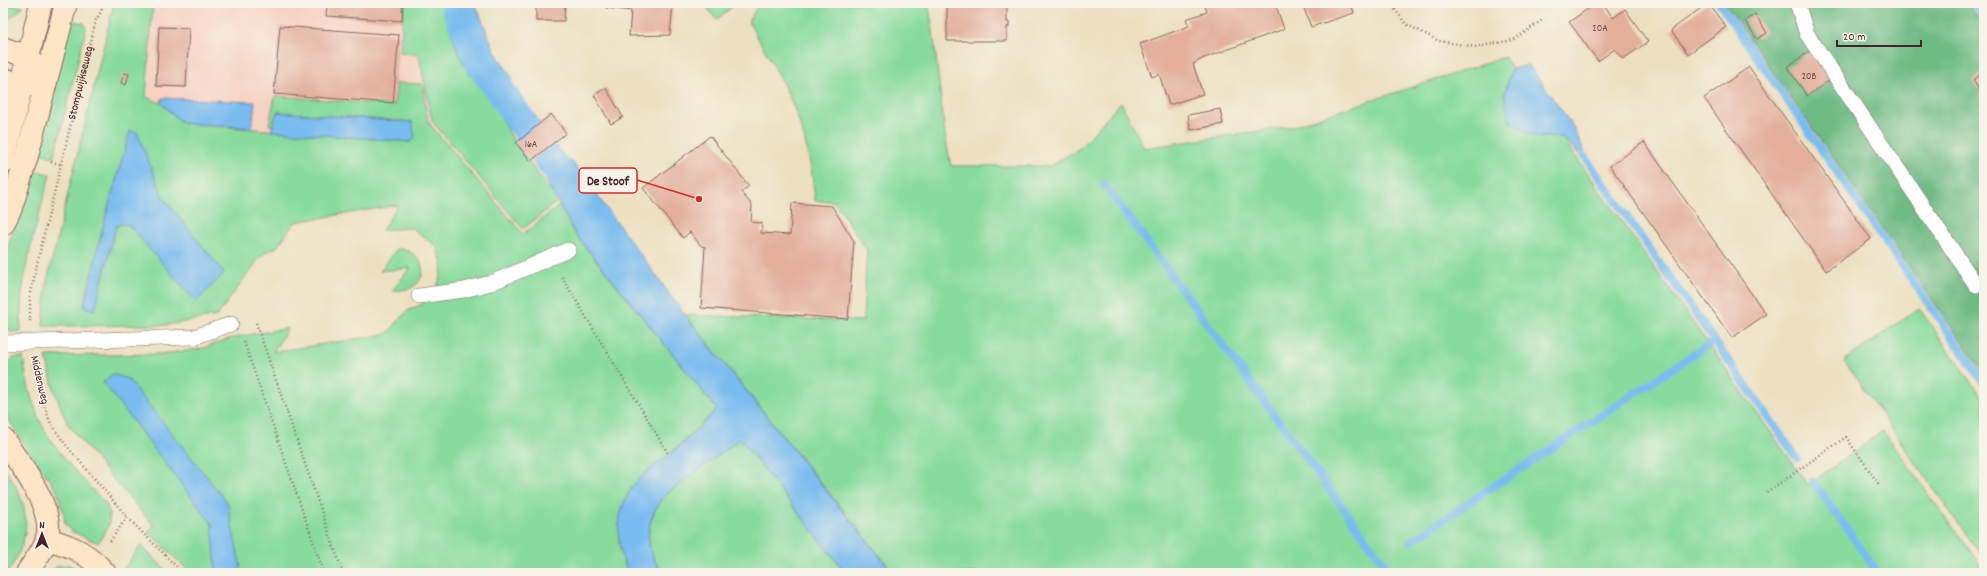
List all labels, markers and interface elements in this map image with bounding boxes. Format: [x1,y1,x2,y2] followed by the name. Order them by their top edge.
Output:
[1592,22,1608,36] house number: 20A
[1837,22,1921,48] scale bar
[1843,29,1866,46] text: 20 m
[64,44,98,122] street label: Stompwijkseweg
[1802,70,1817,84] house number: 20B
[525,138,538,152] house number: 16A
[579,168,637,193] callout: De Stoof
[587,173,630,192] text: De Stoof
[25,354,53,406] street label: Middenweg
[22,514,62,554] north arrow
[39,518,45,534] text: N

